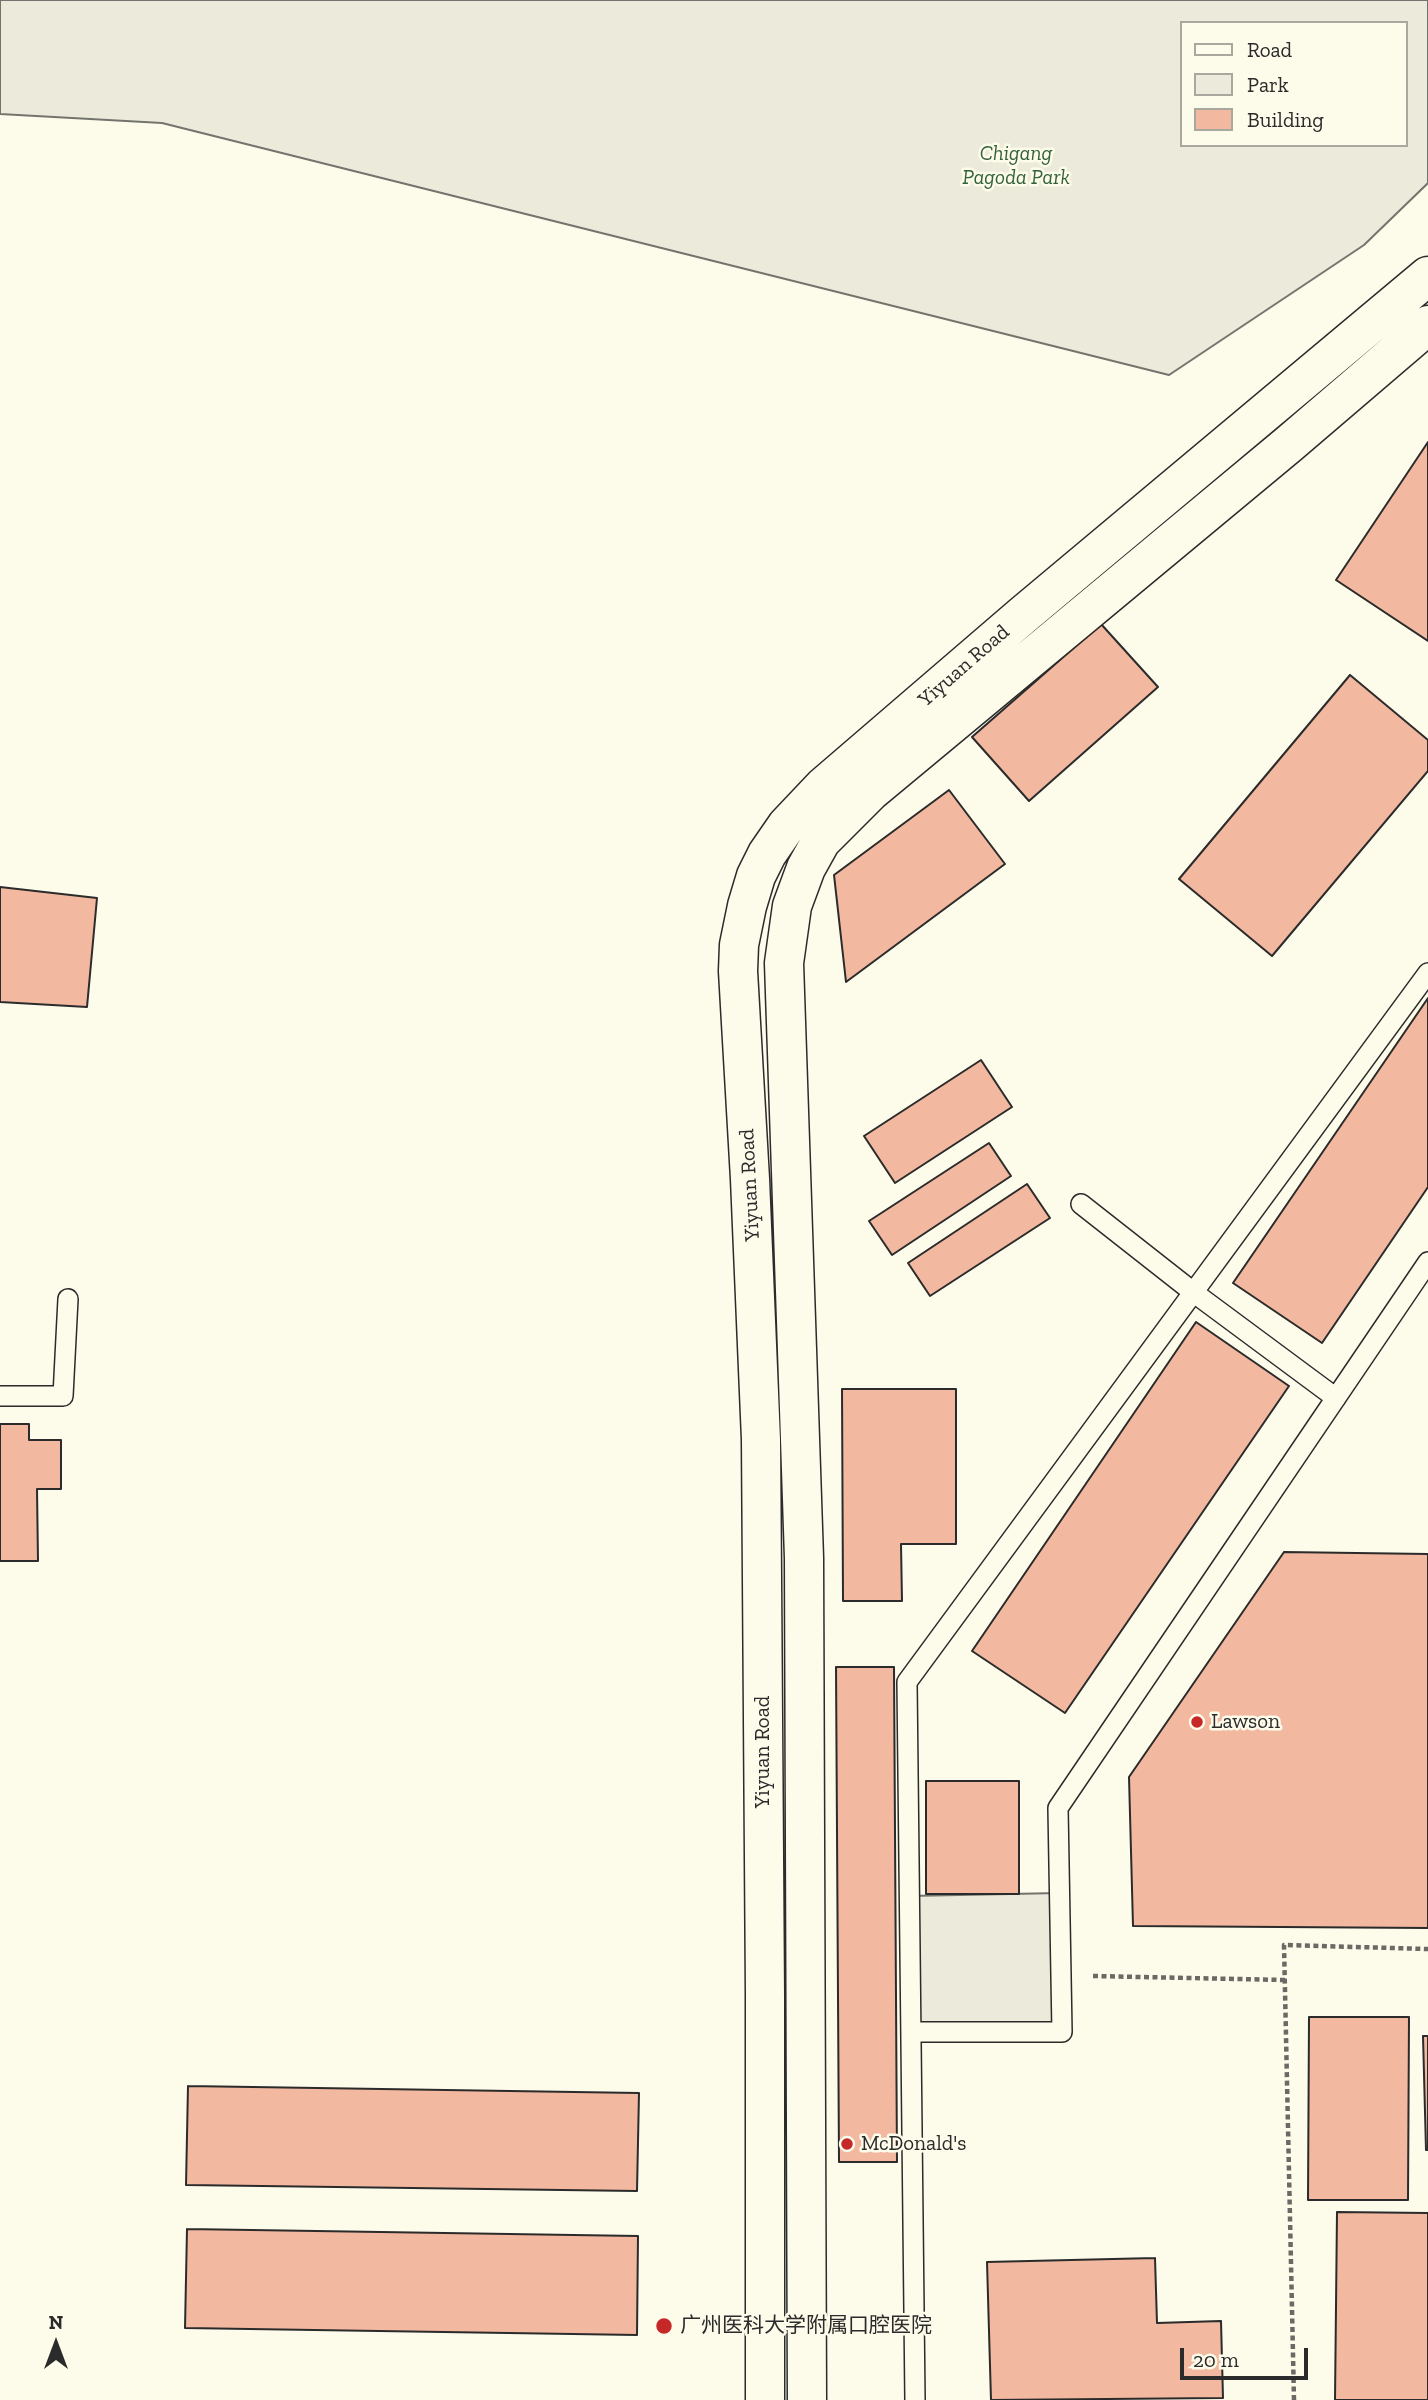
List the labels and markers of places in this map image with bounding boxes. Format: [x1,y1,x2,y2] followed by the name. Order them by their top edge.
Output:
[1211,1709,1280,1735] place label: Lawson
[1189,1714,1205,1730] marker: Lawson
[861,2131,966,2157] place label: McDonald's
[839,2136,855,2152] marker: McDonald's
[680,2313,932,2339] place label: 广州医科大学附属口腔医院
[654,2316,674,2336] marker: 广州医科大学附属口腔医院

